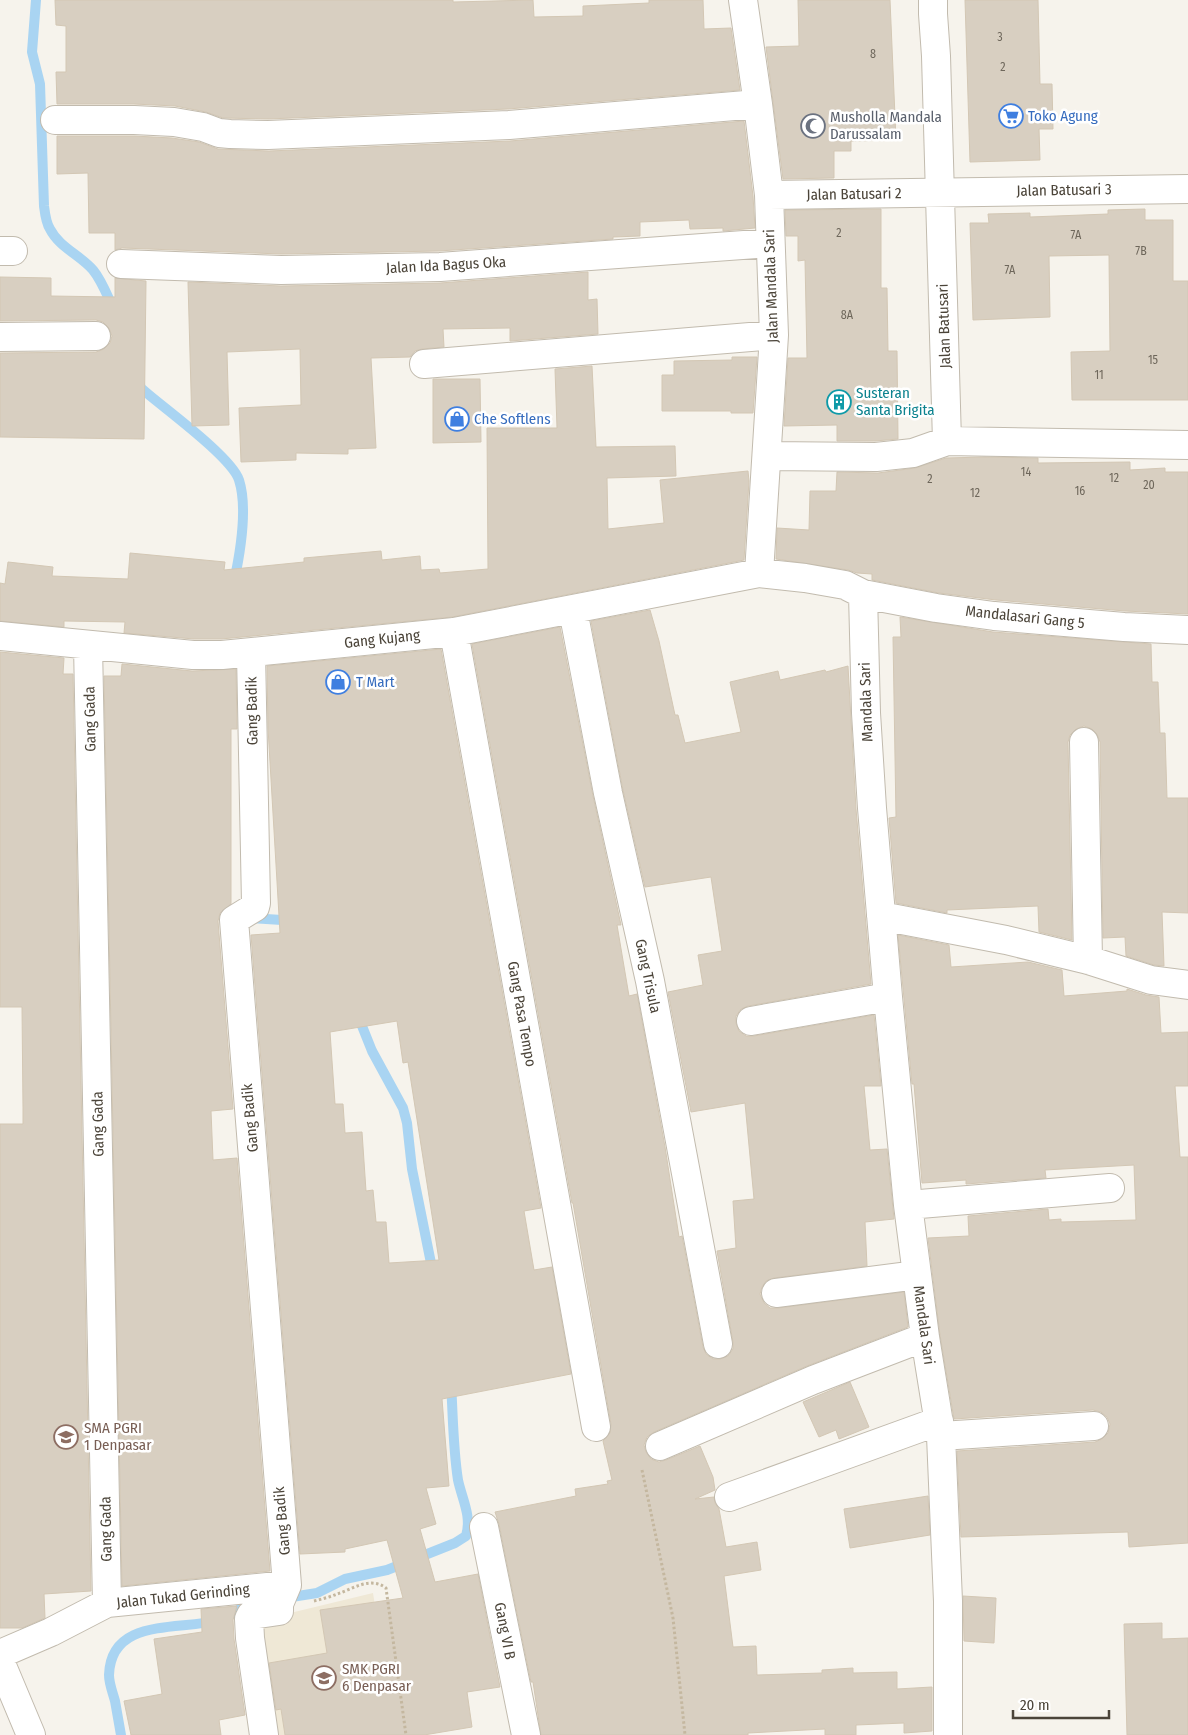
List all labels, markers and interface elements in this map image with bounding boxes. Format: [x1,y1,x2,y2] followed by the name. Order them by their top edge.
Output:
[997,30,1003,44] house number: 3
[870,47,876,61] house number: 8
[1000,60,1006,74] house number: 2
[998,103,1024,129] supermarket icon: Toko Agung
[1028,107,1098,125] place label: Toko Agung
[830,108,942,143] place label: Musholla Mandala Darussalam
[800,113,826,139] mosque icon: Musholla Mandala Darussalam
[1016,180,1112,200] street label: Jalan Batusari 3
[806,184,902,204] street label: Jalan Batusari 2
[836,226,842,240] house number: 2
[1071,228,1082,242] house number: 7A
[760,229,782,343] street label: Jalan Mandala Sari
[1135,244,1147,258] house number: 7B
[385,253,507,277] street label: Jalan Ida Bagus Oka
[1005,263,1016,277] house number: 7A
[934,283,954,369] street label: Jalan Batusari
[841,308,854,322] house number: 8A
[1148,353,1159,367] house number: 15
[1094,368,1104,382] house number: 11
[856,384,935,419] place label: Susteran Santa Brigita
[826,389,852,415] building icon: Susteran Santa Brigita
[444,406,470,432] shop icon: Che Softlens
[474,410,551,428] place label: Che Softlens
[1021,465,1031,479] house number: 14
[1109,471,1119,485] house number: 12
[927,472,933,486] house number: 2
[1143,478,1155,492] house number: 20
[1075,484,1085,498] house number: 16
[970,486,980,500] house number: 12
[964,602,1086,632] street label: Mandalasari Gang 5
[343,626,421,652] street label: Gang Kujang
[856,662,876,742] street label: Mandala Sari
[325,669,351,695] shop icon: T Mart
[356,673,395,691] place label: T Mart
[242,676,262,746] street label: Gang Badik
[80,686,100,752] street label: Gang Gada
[631,937,665,1015] street label: Gang Trisula
[504,960,540,1068] street label: Gang Pasa Tempo
[238,1083,262,1153] street label: Gang Badik
[88,1091,108,1157] street label: Gang Gada
[910,1284,938,1366] street label: Mandala Sari
[84,1419,152,1454] place label: SMA PGRI 1 Denpasar
[53,1424,79,1450] school or university icon: SMA PGRI 1 Denpasar
[270,1486,294,1556] street label: Gang Badik
[96,1496,116,1562] street label: Gang Gada
[116,1580,250,1612] street label: Jalan Tukad Gerinding
[491,1601,519,1661] street label: Gang VI B
[342,1660,412,1695] place label: SMK PGRI 6 Denpasar
[311,1665,337,1691] school or university icon: SMK PGRI 6 Denpasar
[1013,1688,1109,1720] scale bar
[1020,1696,1050,1714] text: 20 m

